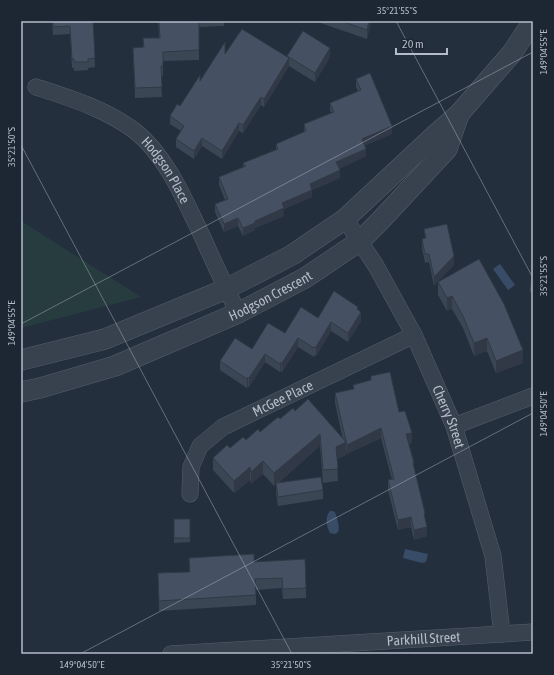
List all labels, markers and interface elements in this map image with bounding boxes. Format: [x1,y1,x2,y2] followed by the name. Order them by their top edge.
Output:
[377,5,417,16] text: 35°21'55"S
[538,29,549,74] text: 149°04'55"E
[396,30,447,56] scale bar
[402,37,424,51] text: 20 m
[6,127,17,167] text: 35°21'50"S
[138,133,193,206] street label: Hodgson Place
[538,256,549,296] text: 35°21'55"S
[226,268,315,324] street label: Hodgson Crescent
[6,300,17,345] text: 149°04'55"E
[250,377,316,420] street label: McGee Place
[429,383,468,450] street label: Cherry Street
[538,391,549,436] text: 149°04'50"E
[386,628,461,649] street label: Parkhill Street
[60,659,105,670] text: 149°04'50"E
[271,659,311,670] text: 35°21'50"S

